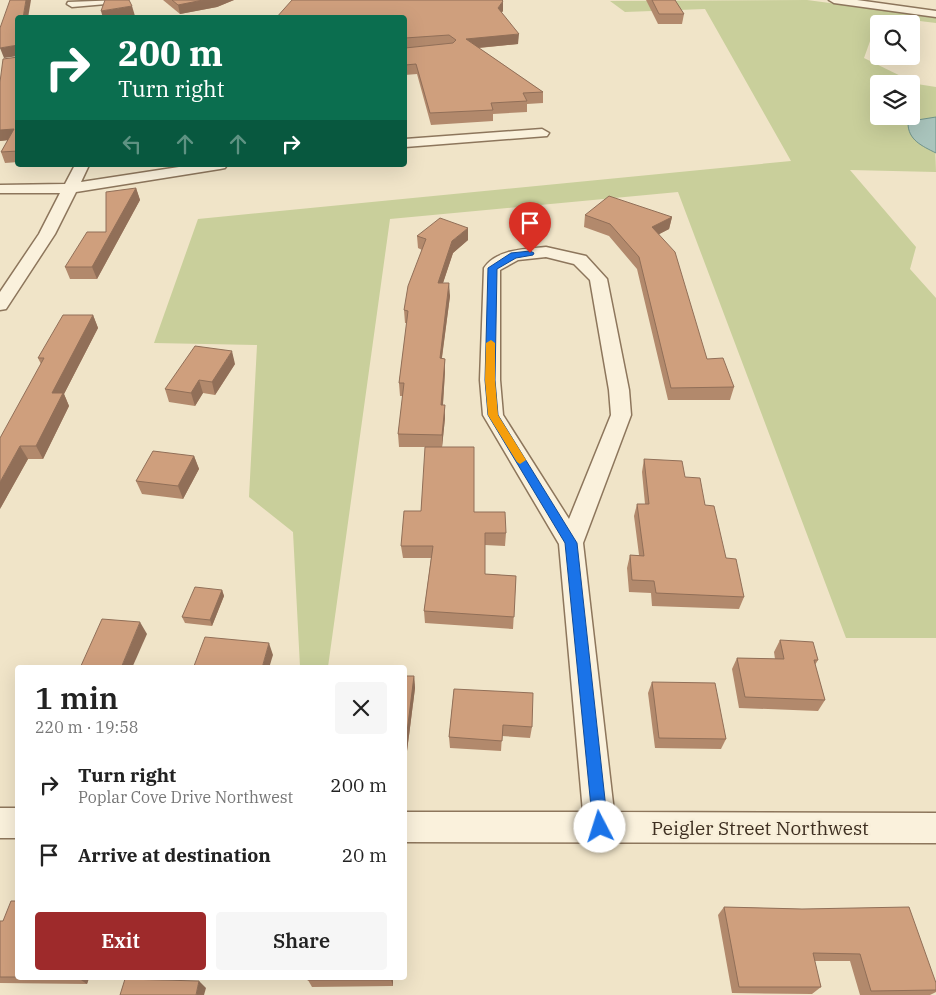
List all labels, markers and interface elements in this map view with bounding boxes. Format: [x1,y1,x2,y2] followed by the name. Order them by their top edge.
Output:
[870,15,920,125] map controls
[870,15,920,65] button: search
[118,30,223,76] text: 200 m
[35,35,100,100] icon: right
[118,74,225,103] text: Turn right
[870,75,920,125] button: layers
[118,130,146,158] icon: left
[171,130,199,158] icon: ahead
[224,130,252,158] icon: ahead
[277,130,305,158] icon: right
[509,202,551,253] pin
[516,209,544,237] icon: arrive
[35,678,118,717] text: 1 min
[335,682,387,734] button: close
[35,717,138,737] text: 220 m · 19:58
[78,763,176,787] text: Turn right
[35,771,63,799] icon: right
[330,773,387,797] text: 200 m
[78,787,293,807] text: Poplar Cove Drive Northwest
[573,800,625,852] position arrow
[651,816,869,840] street label: Peigler Street Northwest
[35,841,63,869] icon: arrive
[78,843,271,867] text: Arrive at destination
[342,843,387,867] text: 20 m
[35,912,206,970] button: Exit
[216,912,387,970] button: Share

